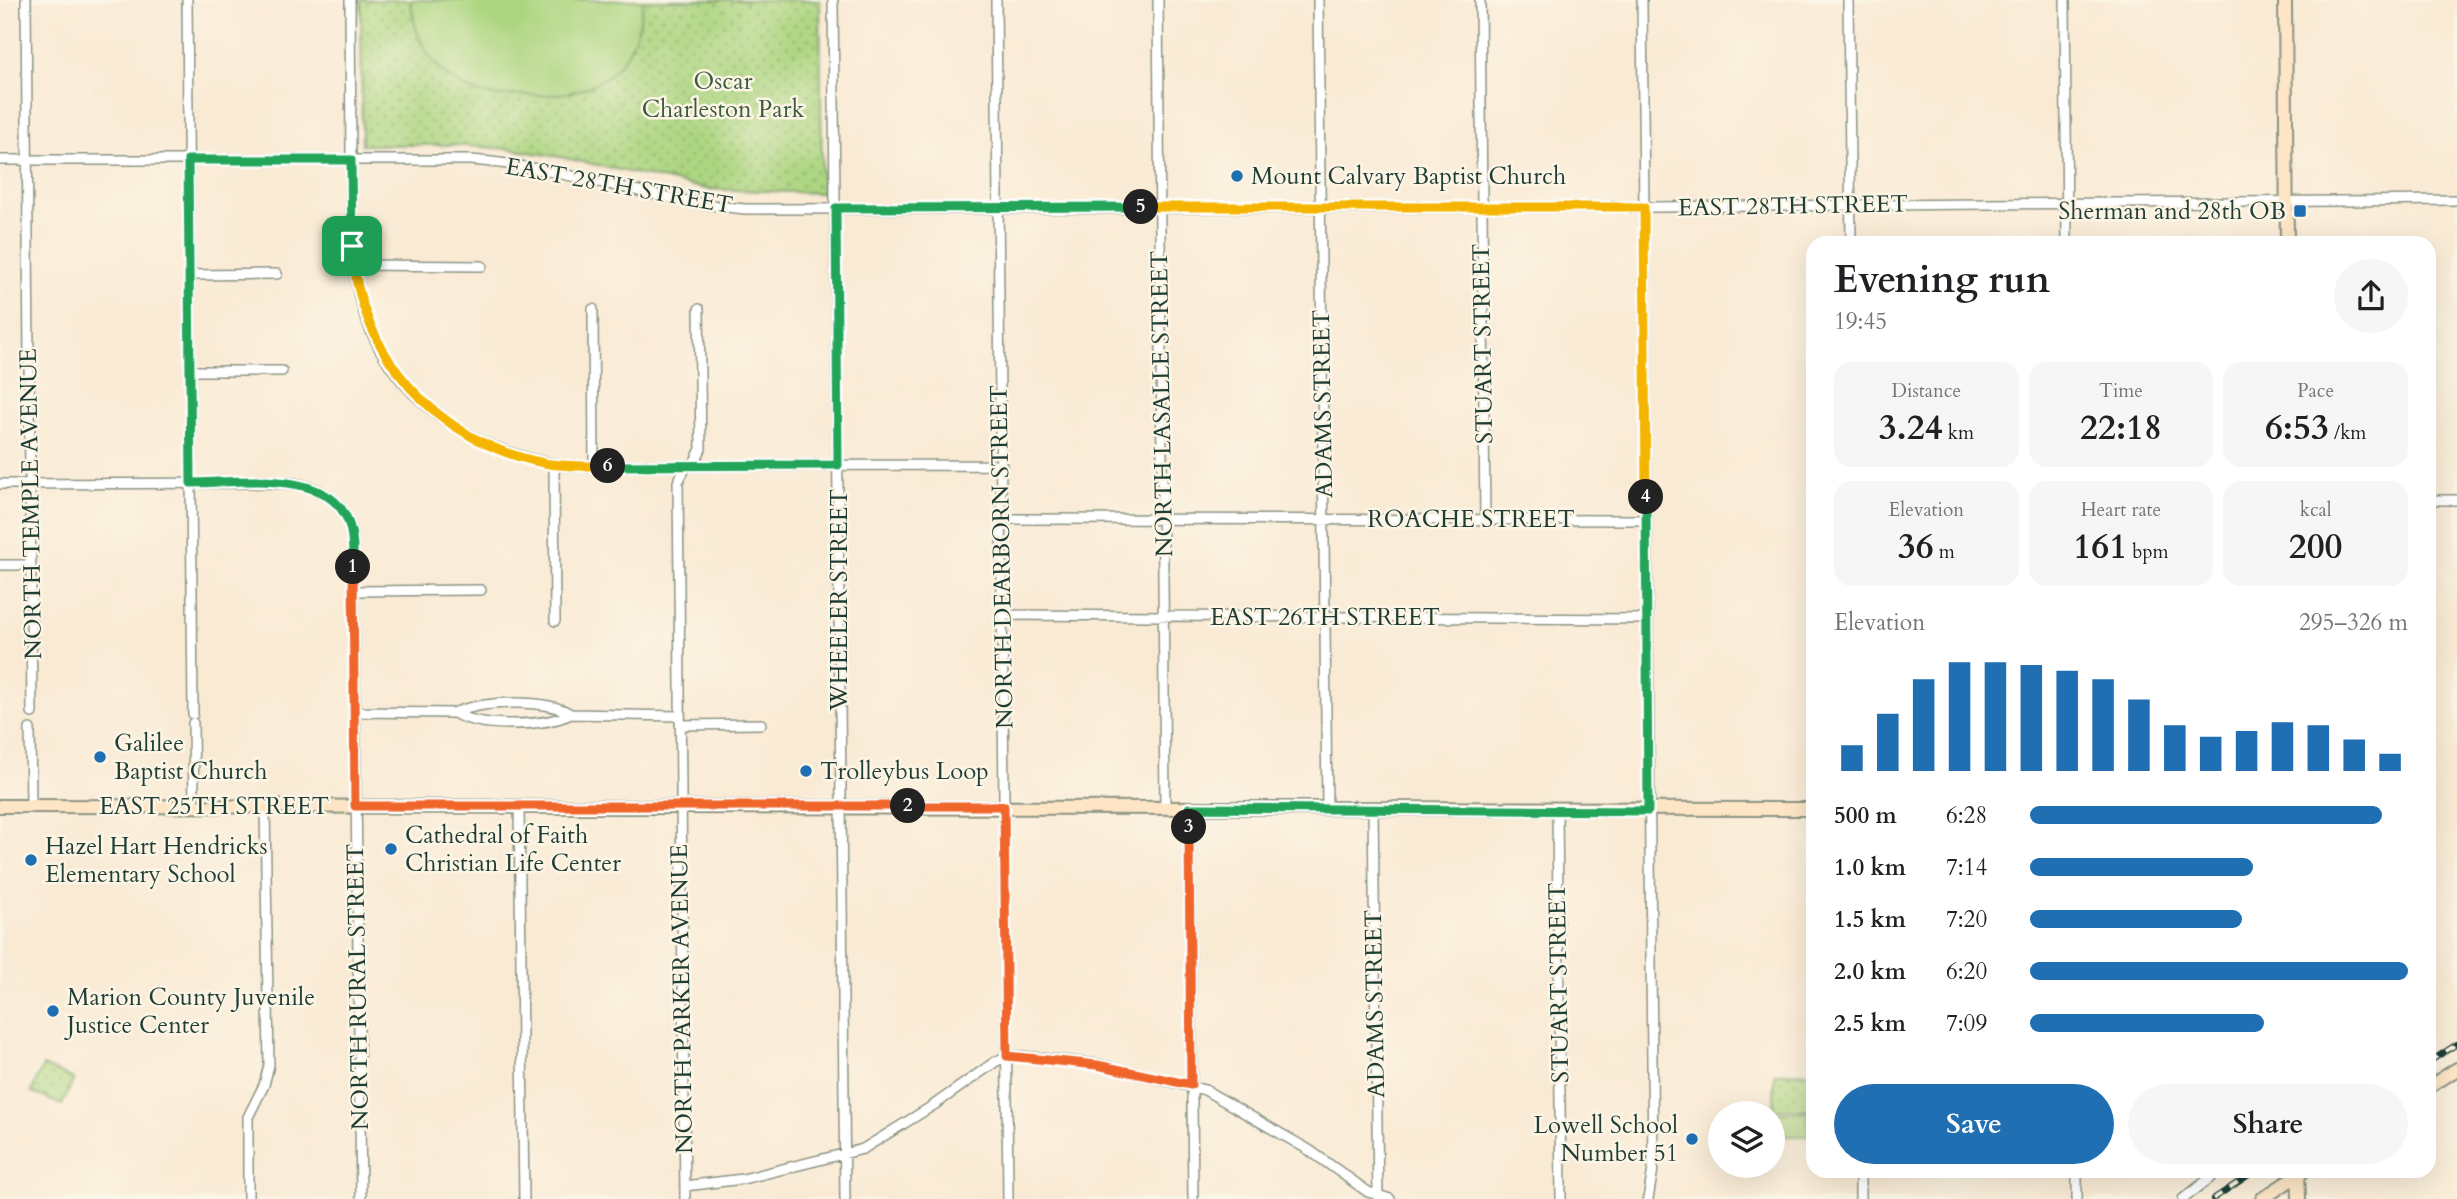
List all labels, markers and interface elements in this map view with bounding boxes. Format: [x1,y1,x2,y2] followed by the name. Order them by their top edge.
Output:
[642,65,804,126] park label: Oscar Charleston Park
[503,150,735,222] street label: EAST 28TH STREET
[1251,160,1566,193] place label: Mount Calvary Baptist Church
[1229,168,1245,184] marker: Mount Calvary Baptist Church
[1678,187,1908,225] street label: EAST 28TH STREET
[1124,190,1158,224] pin: 5
[1136,193,1145,219] text: 5
[2058,195,2286,228] place label: Sherman and 28th OB
[2292,203,2308,219] marker: Sherman and 28th OB
[322,216,382,276] pin
[333,227,371,265] icon: arrive
[1465,244,1501,444] street label: STUART STREET
[1143,251,1181,557] street label: NORTH LASALLE STREET
[1834,254,2050,306] text: Evening run
[2334,259,2408,333] button: share
[1834,306,1887,337] text: 19:45
[1305,310,1341,498] street label: ADAMS STREET
[12,348,50,660] street label: NORTH TEMPLE AVENUE
[1892,378,1961,404] text: Distance
[2099,378,2143,404] text: Time
[2297,378,2334,404] text: Pace
[983,385,1021,729] street label: NORTH DEARBORN STREET
[1879,404,1943,452] text: 3.24
[2080,404,2162,452] text: 22:18
[2265,404,2329,452] text: 6:53
[1943,420,1974,446] text: km
[2329,420,2366,446] text: /km
[590,448,626,484] pin: 6
[603,452,612,478] text: 6
[1628,480,1664,514] pin: 4
[1641,483,1650,509] text: 4
[823,489,856,712] street label: WHEELER STREET
[1889,497,1964,523] text: Elevation
[2081,497,2161,523] text: Heart rate
[2300,497,2332,523] text: kcal
[1367,503,1575,536] street label: ROACHE STREET
[1898,523,1934,571] text: 36
[2073,523,2127,571] text: 161
[2289,523,2343,571] text: 200
[1934,539,1955,565] text: m
[2127,539,2169,565] text: bpm
[336,550,370,584] pin: 1
[348,553,357,579] text: 1
[1210,601,1440,634] street label: EAST 26TH STREET
[1834,607,1925,638] text: Elevation
[2299,607,2408,638] text: 295–326 m
[114,727,267,788] place label: Galilee Baptist Church
[92,749,108,765] marker: Galilee Baptist Church
[820,755,989,788] place label: Trolleybus Loop
[798,763,814,779] marker: Trolleybus Loop
[890,788,926,824] pin: 2
[99,790,329,823] street label: EAST 25TH STREET
[903,792,912,818] text: 2
[1834,800,1897,831] text: 500 m
[1946,800,1987,831] text: 6:28
[1172,810,1206,844] pin: 3
[1184,813,1193,839] text: 3
[405,819,621,880] place label: Cathedral of Faith Christian Life Center
[45,830,268,891] place label: Hazel Hart Hendricks Elementary School
[383,841,399,857] marker: Cathedral of Faith Christian Life Center
[339,844,377,1130] street label: NORTH RURAL STREET
[663,844,701,1154] street label: NORTH PARKER AVENUE
[23,852,39,868] marker: Hazel Hart Hendricks Elementary School
[1834,852,1906,883] text: 1.0 km
[1946,852,1987,883] text: 7:14
[1541,883,1577,1083] street label: STUART STREET
[1834,904,1906,935] text: 1.5 km
[1946,904,1987,935] text: 7:20
[1357,910,1393,1098] street label: ADAMS STREET
[1834,956,1906,987] text: 2.0 km
[1946,956,1987,987] text: 6:20
[64,981,315,1042] place label: Marion County Juvenile Justice Center
[45,1003,61,1019] marker: Marion County Juvenile Justice Center
[1834,1008,1906,1039] text: 2.5 km
[1946,1008,1987,1039] text: 7:09
[1834,1084,2114,1164] button: Save
[2128,1084,2408,1164] button: Share
[1708,1101,1785,1178] map controls
[1708,1101,1785,1178] button: layers
[1534,1109,1678,1170] place label: Lowell School Number 51
[1684,1131,1700,1147] marker: Lowell School Number 51

